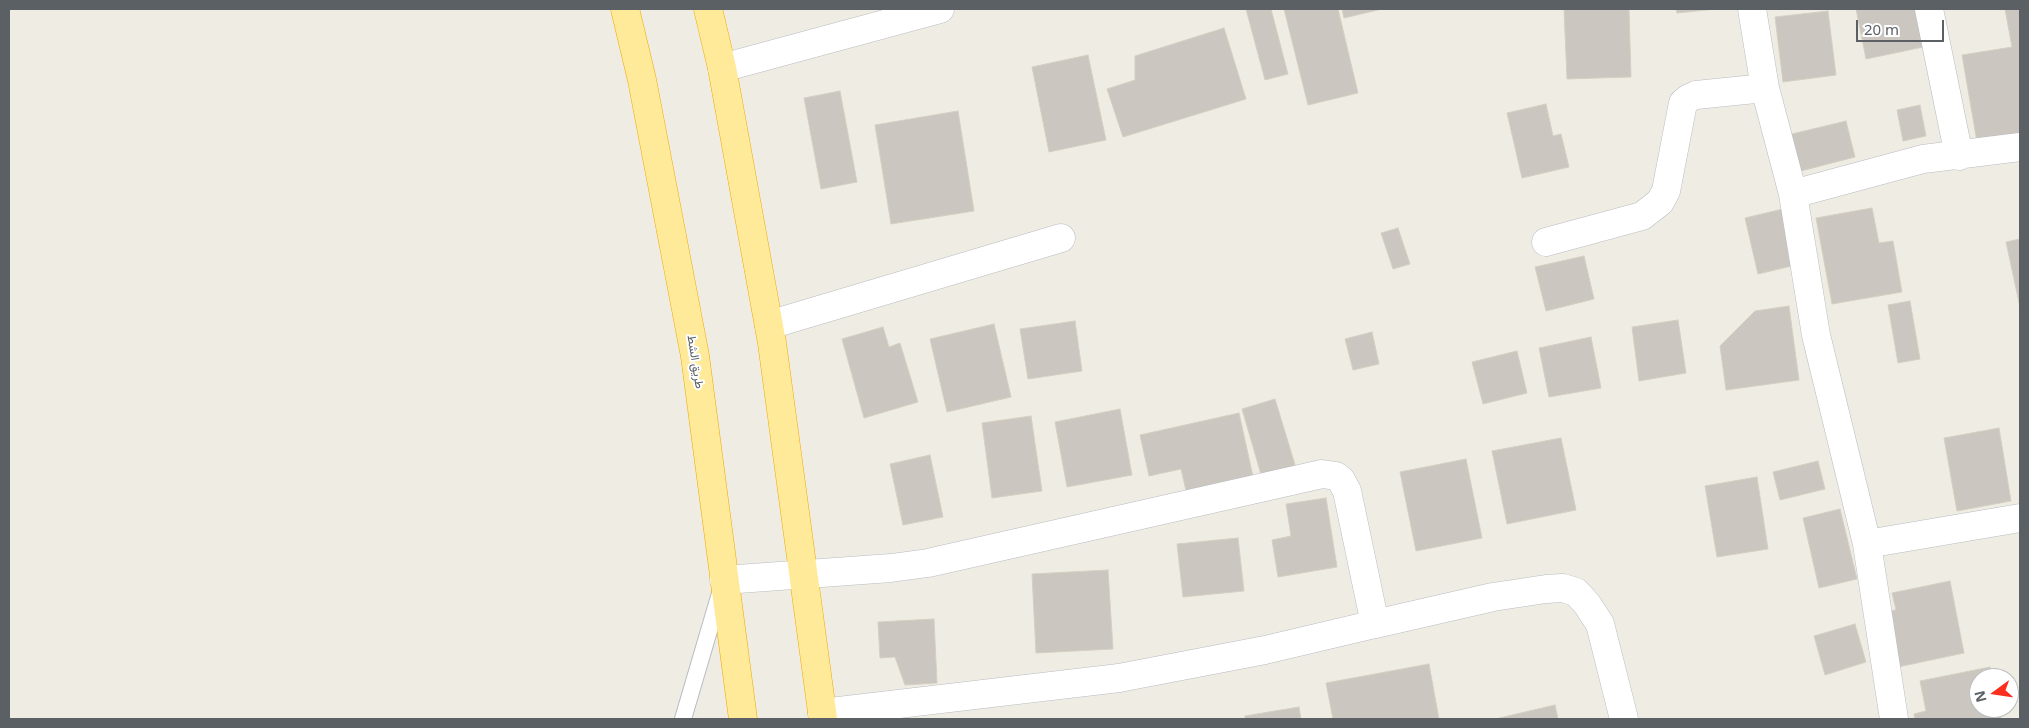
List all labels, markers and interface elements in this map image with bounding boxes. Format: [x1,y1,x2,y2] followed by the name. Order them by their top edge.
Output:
[1859,10,1946,42] scale bar
[1864,19,1899,39] text: 20 m
[684,334,706,390] street label: طريق الشط
[1969,668,2019,718] north arrow
[1969,689,1991,704] text: N

